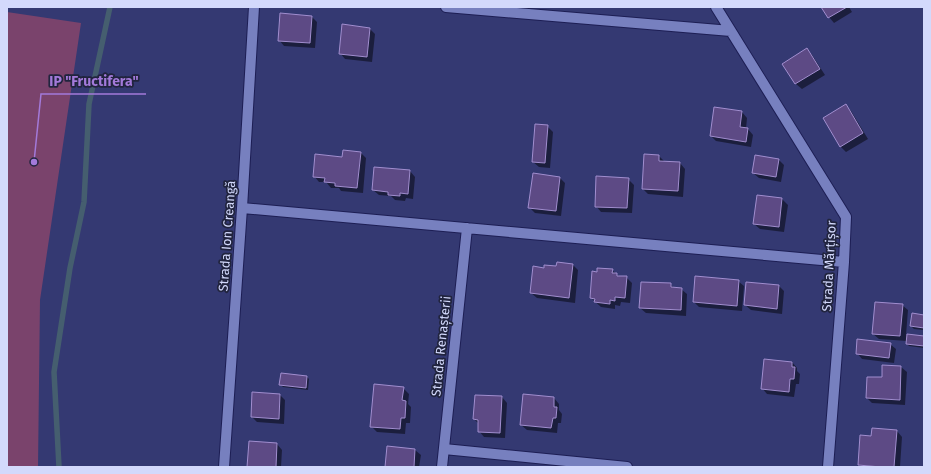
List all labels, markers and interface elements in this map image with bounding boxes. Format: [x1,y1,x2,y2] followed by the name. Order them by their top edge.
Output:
[41,68,146,94] callout: IP "Fructifera"
[49,73,139,90] text: IP "Fructifera"
[216,180,238,292] street label: Strada Ion Creangă
[819,220,840,312] street label: Strada Mărțișor
[428,295,455,397] street label: Strada Renașterii

